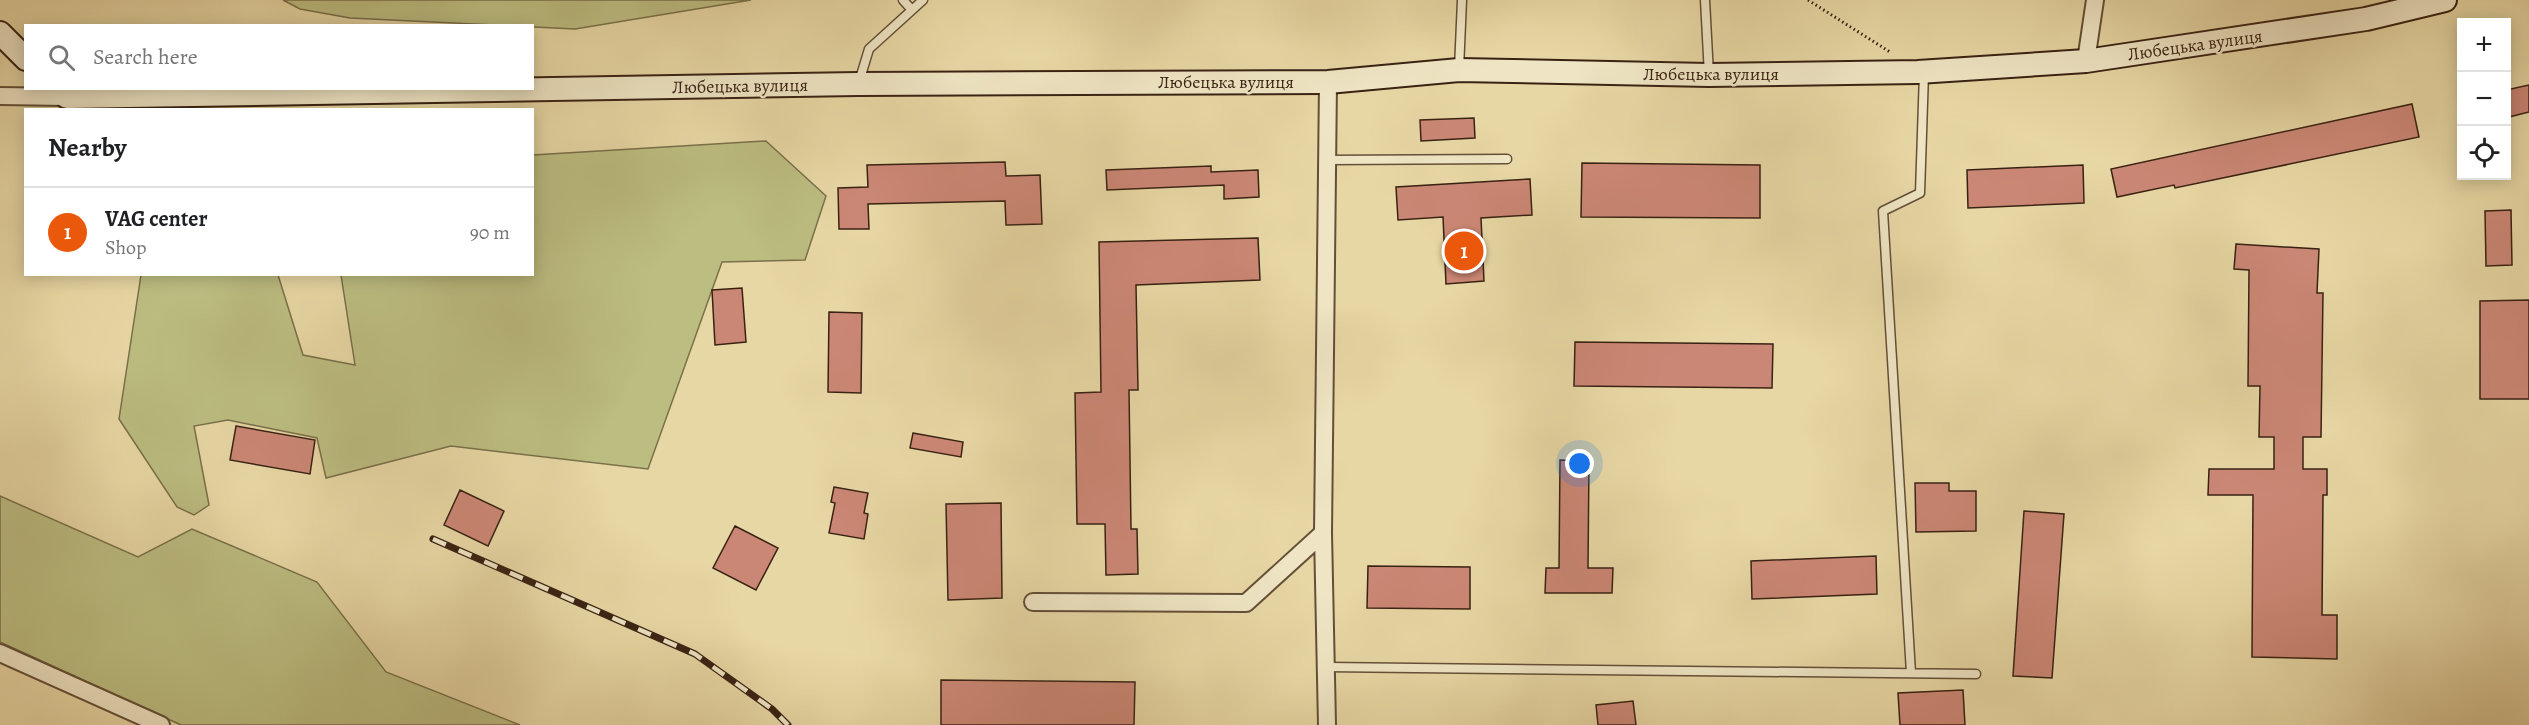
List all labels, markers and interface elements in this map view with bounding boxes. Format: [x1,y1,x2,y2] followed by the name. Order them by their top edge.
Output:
[2457,18,2511,180] map controls
[2457,18,2511,72] button: +
[24,24,534,90] search box
[2126,24,2264,66] street label: Любецька вулиця
[45,41,78,74] icon: search
[93,42,198,72] text: Search here
[1643,62,1779,86] street label: Любецька вулиця
[1158,70,1294,94] street label: Любецька вулиця
[2457,72,2511,126] button: −
[672,73,808,99] street label: Любецька вулиця
[2457,126,2511,180] button: locate
[48,130,127,165] text: Nearby
[105,204,208,234] text: VAG center
[64,219,71,246] text: 1
[470,219,510,246] text: 90 m
[1444,228,1484,274] pin: 1
[105,234,147,261] text: Shop
[1565,449,1594,478] your location

